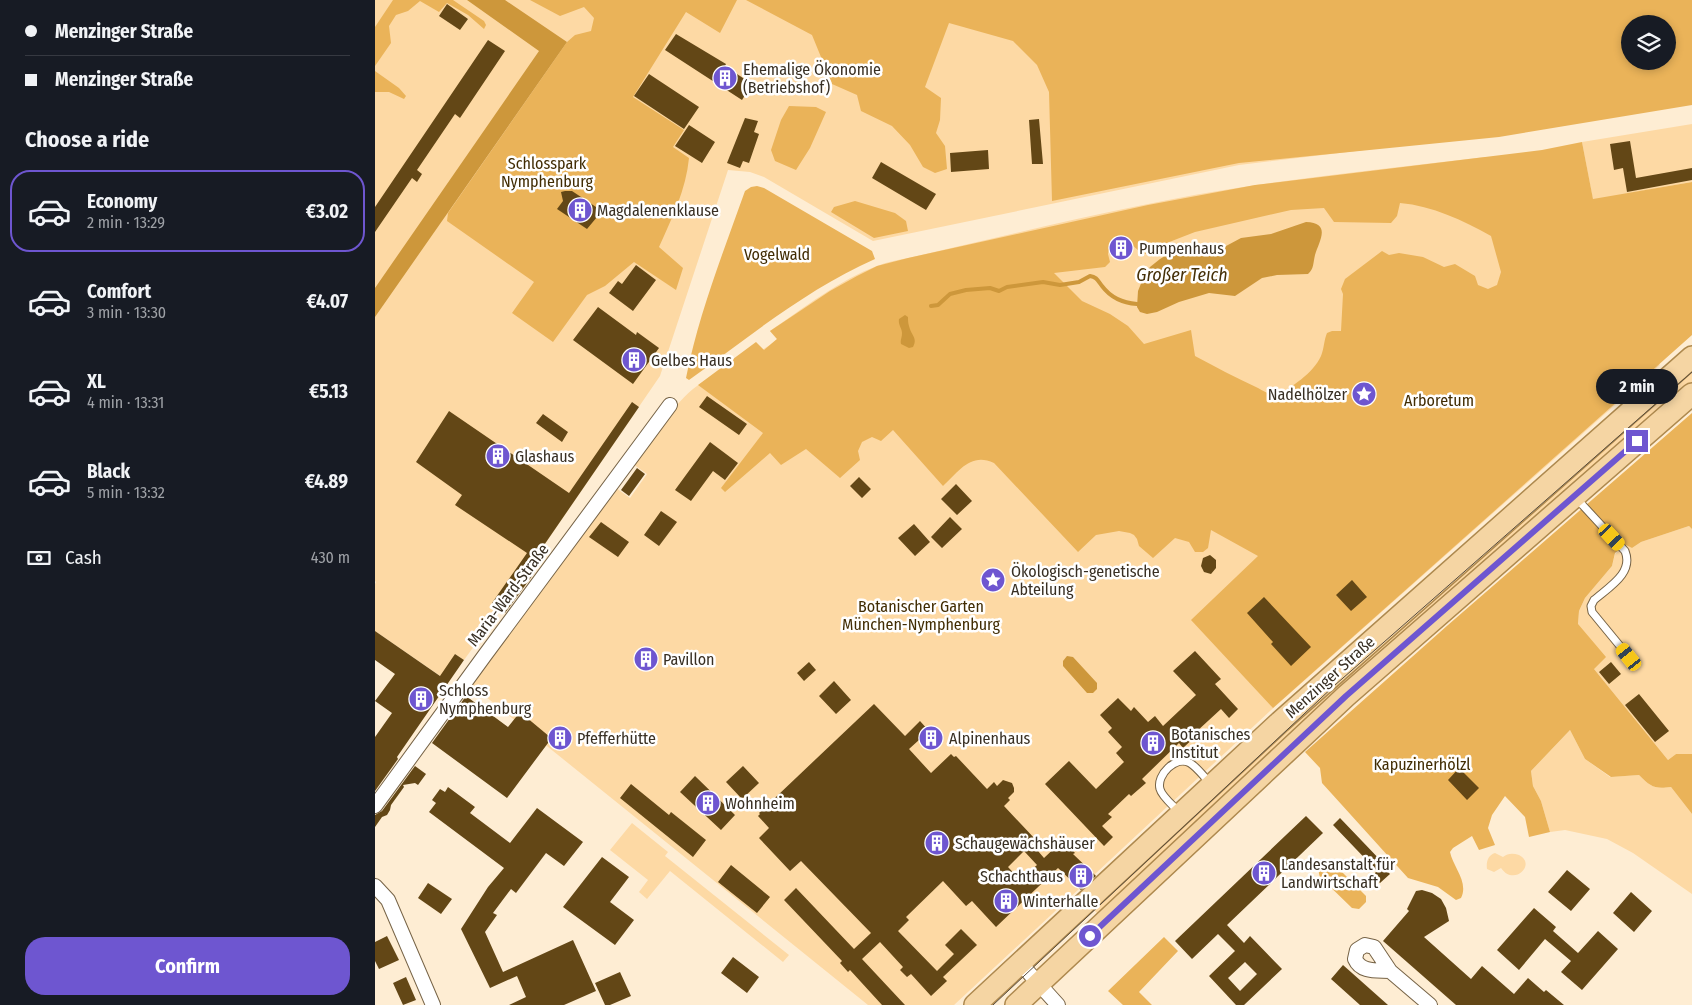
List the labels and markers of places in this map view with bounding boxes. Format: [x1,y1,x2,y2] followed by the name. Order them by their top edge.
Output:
[743,60,881,97] place label: Ehemalige Ökonomie (Betriebshof)
[712,65,738,91] building icon: Ehemalige Ökonomie (Betriebshof)
[567,197,593,223] building icon: Magdalenenklause
[597,201,719,220] place label: Magdalenenklause
[1108,235,1134,261] building icon: Pumpenhaus
[1139,239,1224,258] place label: Pumpenhaus
[621,347,647,373] building icon: Gelbes Haus
[651,351,732,370] place label: Gelbes Haus
[1351,381,1377,407] place icon: Nadelhölzer
[1268,385,1347,404] place label: Nadelhölzer
[485,443,511,469] building icon: Glashaus
[515,447,575,466] place label: Glashaus
[1011,562,1160,599] place label: Ökologisch-genetische Abteilung
[980,567,1006,593] place icon: Ökologisch-genetische Abteilung
[633,646,659,672] building icon: Pavillon
[663,650,715,669] place label: Pavillon
[439,681,532,718] place label: Schloss Nymphenburg
[408,686,434,712] building icon: Schloss Nymphenburg
[547,725,573,751] building icon: Pfefferhütte
[918,725,944,751] building icon: Alpinenhaus
[1171,725,1251,762] place label: Botanisches Institut
[577,729,656,748] place label: Pfefferhütte
[949,729,1031,748] place label: Alpinenhaus
[1140,730,1166,756] building icon: Botanisches Institut
[695,790,721,816] building icon: Wohnheim
[725,794,795,813] place label: Wohnheim
[924,830,950,856] building icon: Schaugewächshäuser
[955,834,1095,853] place label: Schaugewächshäuser
[1281,855,1396,892] place label: Landesanstalt für Landwirtschaft
[1251,860,1277,886] building icon: Landesanstalt für Landwirtschaft
[1068,863,1094,889] building icon: Schachthaus
[980,867,1063,886] place label: Schachthaus
[993,888,1019,914] building icon: Winterhalle
[1023,892,1098,911] place label: Winterhalle

